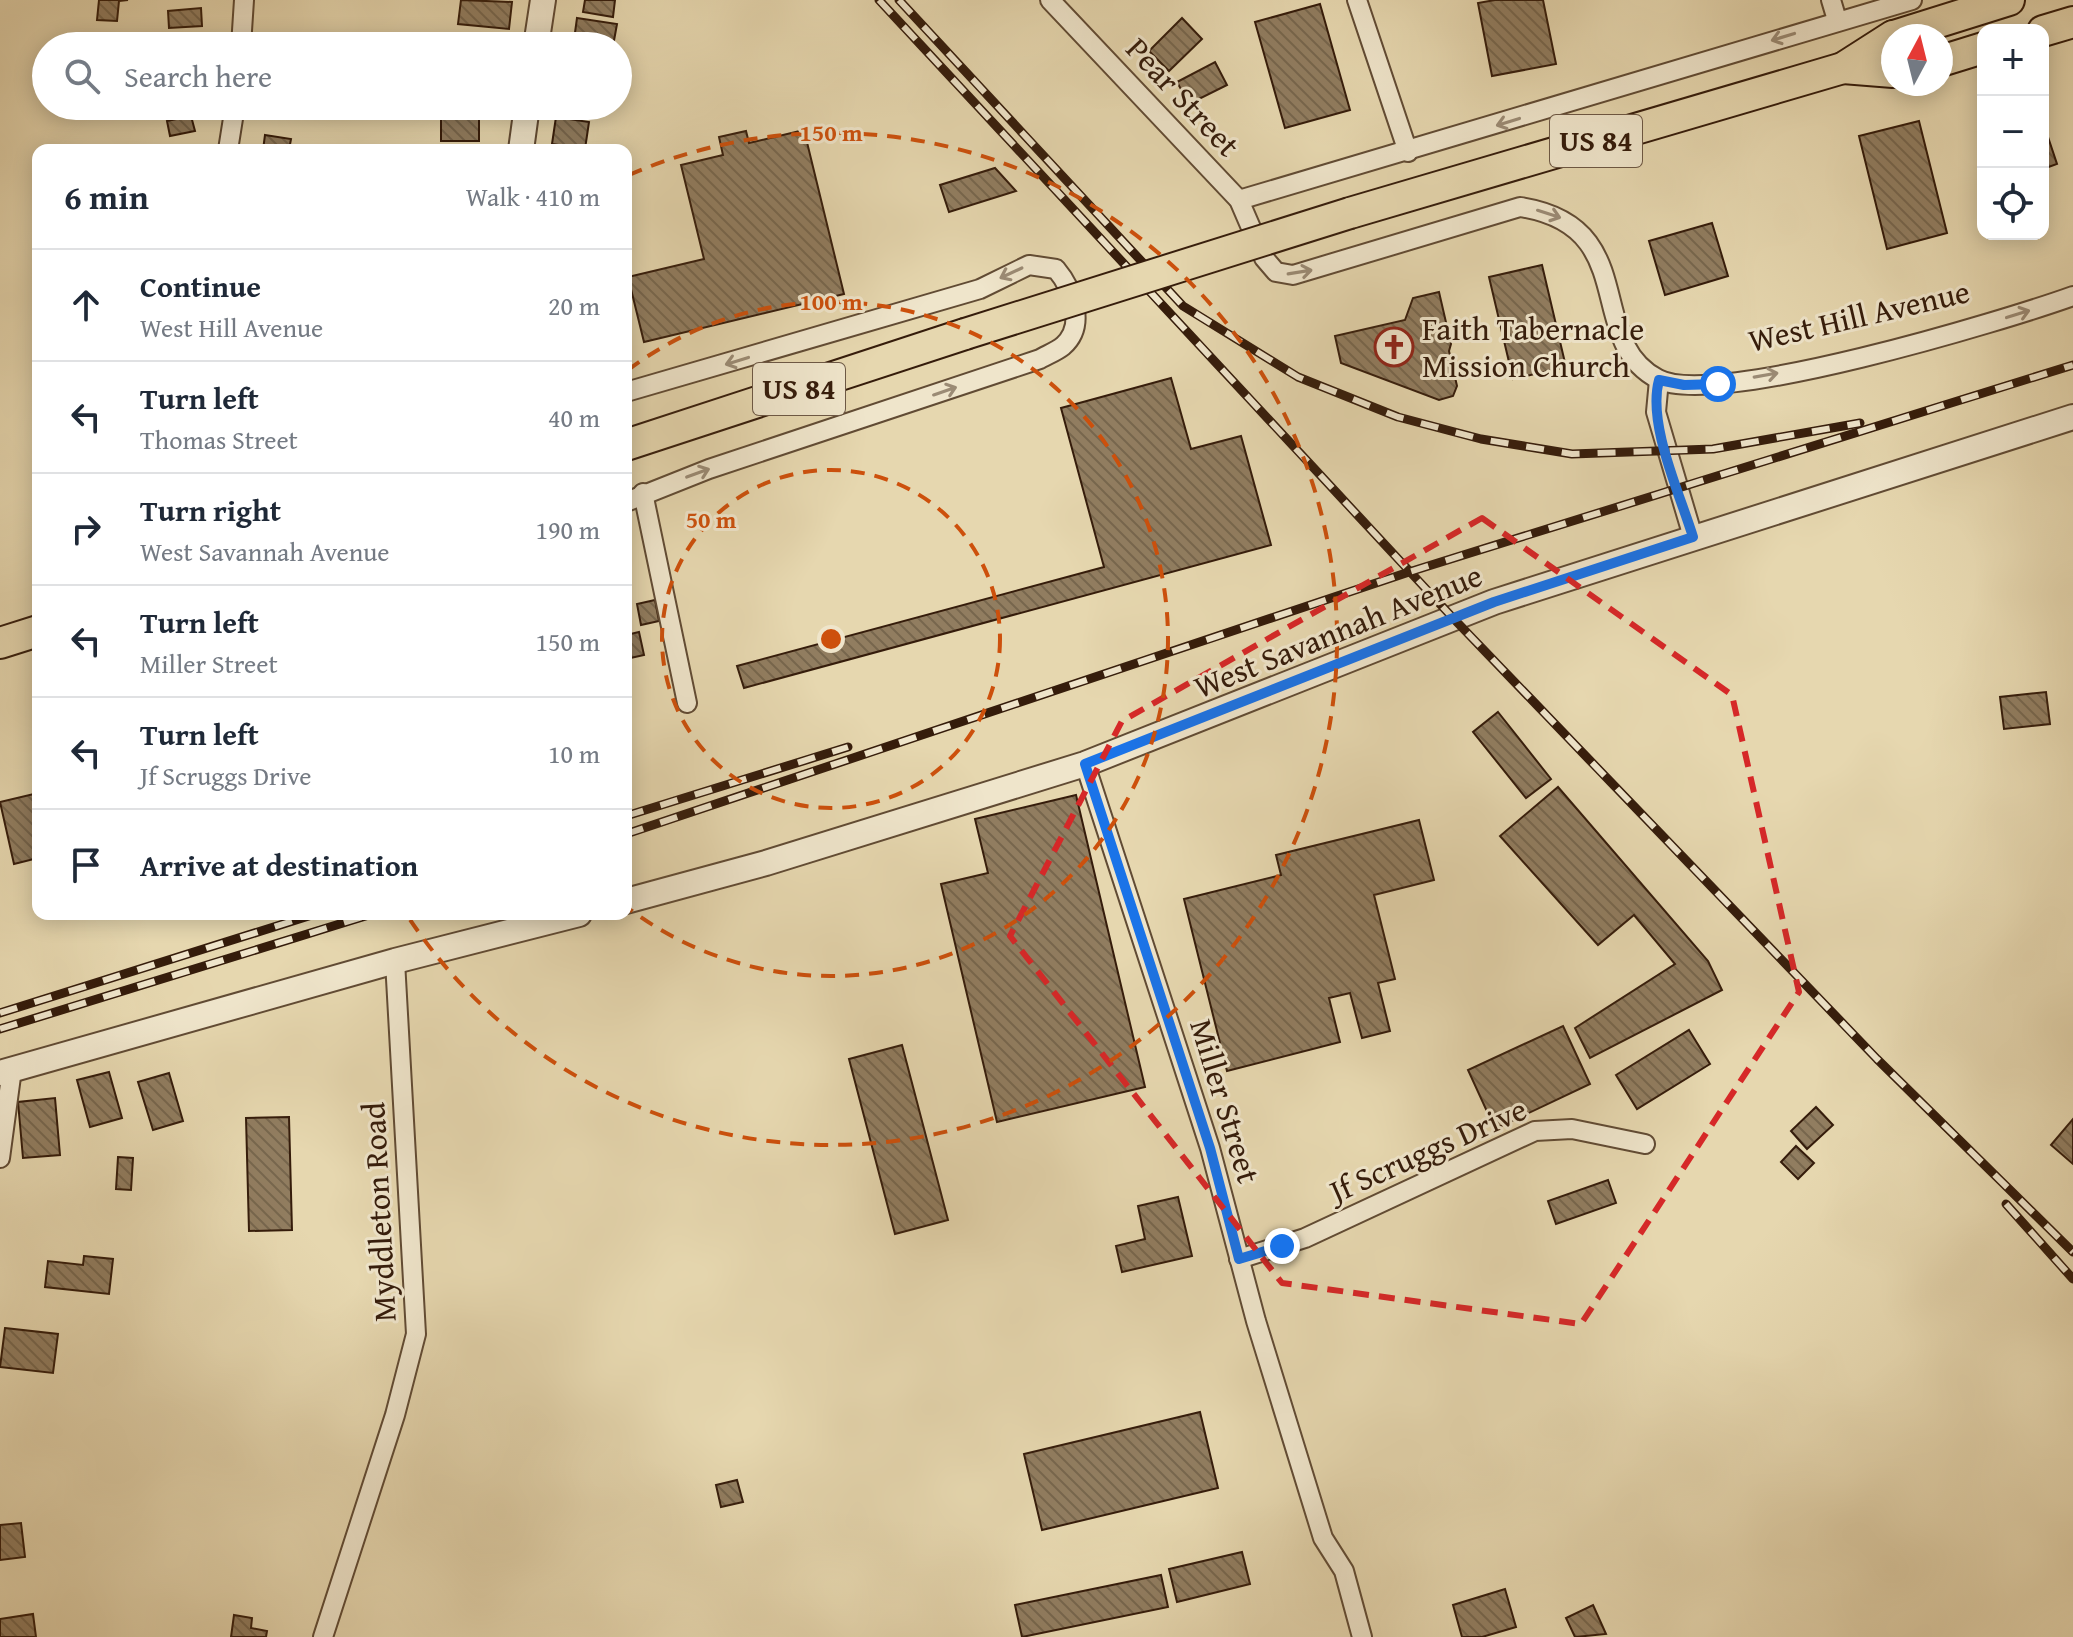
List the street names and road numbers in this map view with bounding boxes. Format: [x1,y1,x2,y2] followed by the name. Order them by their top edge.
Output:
[1116,26,1251,167] street label: Pear Street
[1550,115,1642,167] road number: US 84
[1744,267,1974,364] street label: West Hill Avenue
[753,363,845,415] road number: US 84
[1187,551,1489,710] street label: West Savannah Avenue
[1178,1013,1273,1189] street label: Miller Street
[1318,1085,1534,1216] street label: Jf Scruggs Drive
[349,1101,408,1323] street label: Myddleton Road

